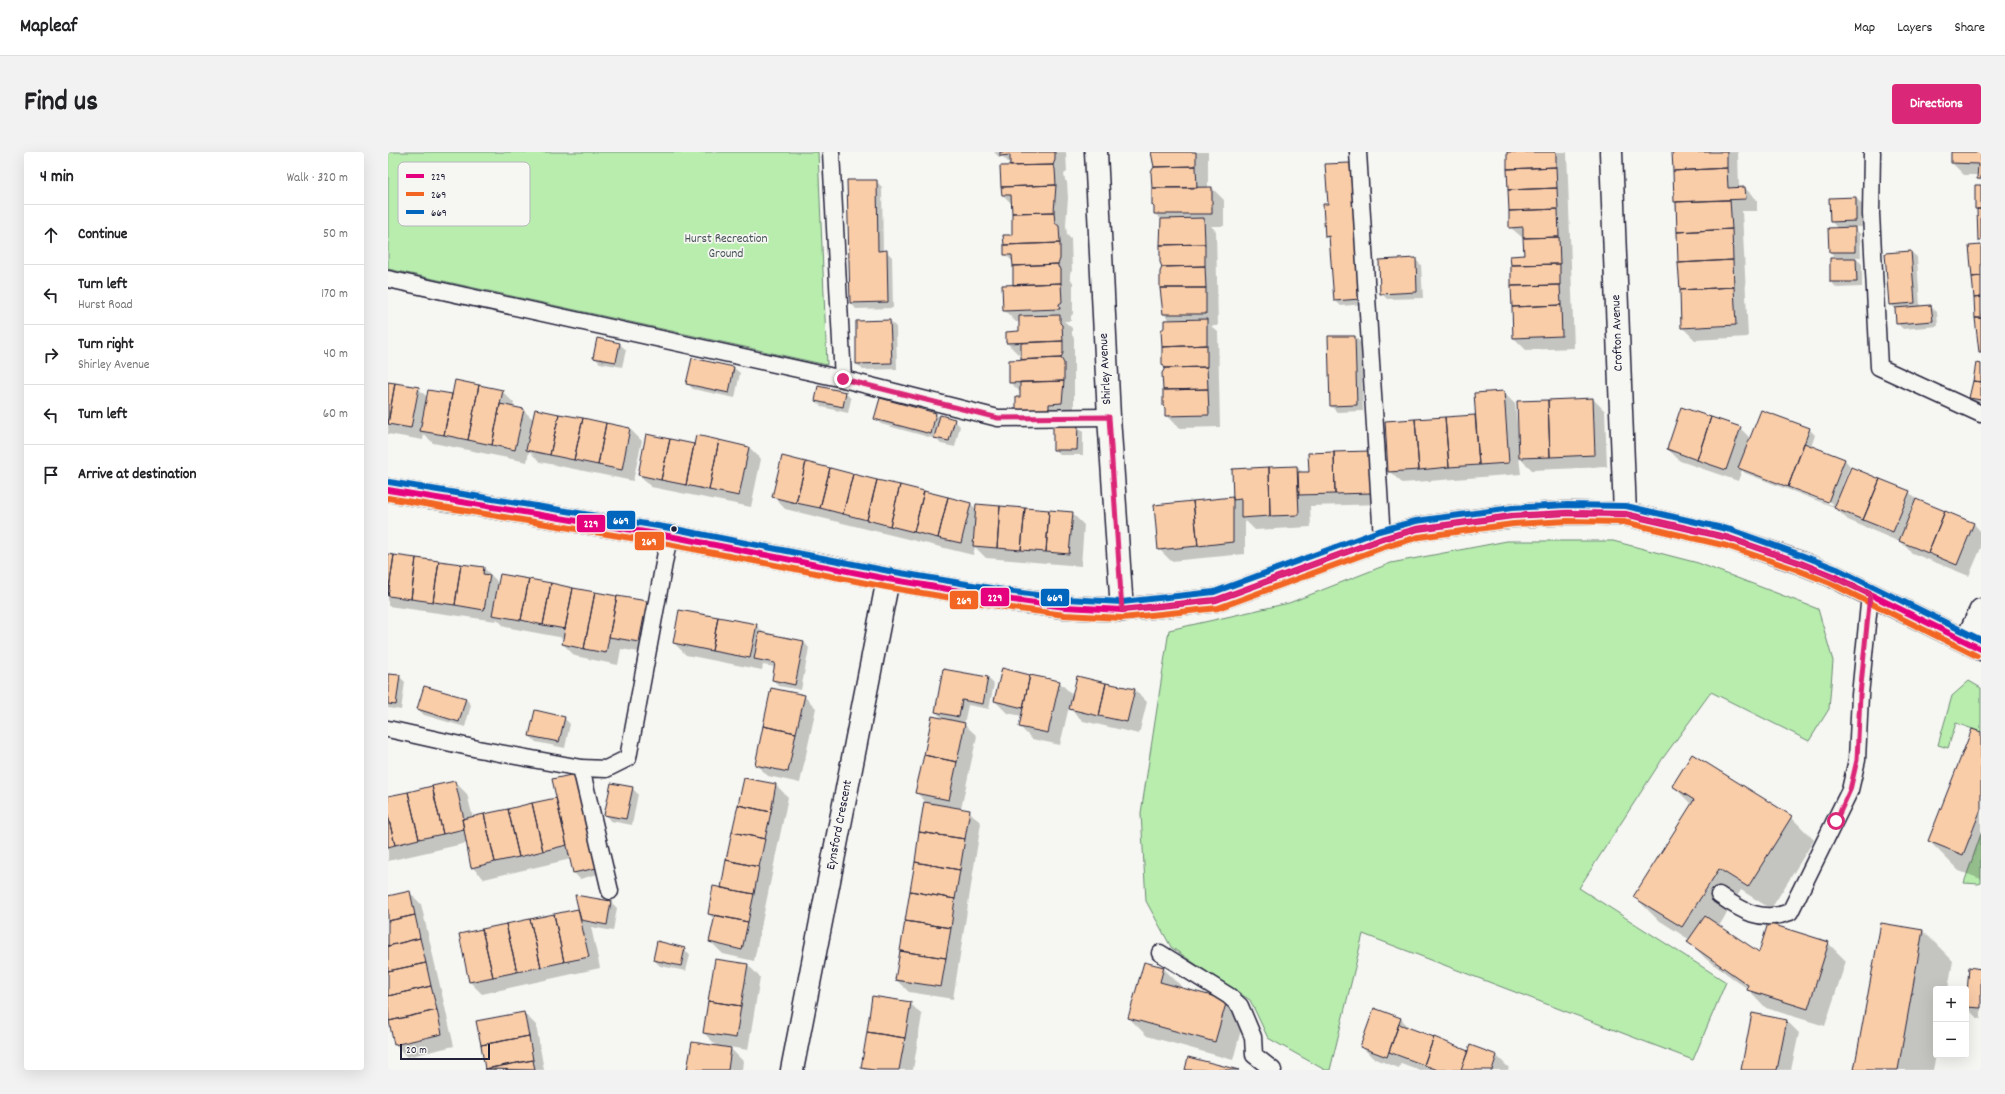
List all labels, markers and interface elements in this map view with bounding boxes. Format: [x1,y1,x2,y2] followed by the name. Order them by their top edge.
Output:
[20,14,77,41] text: Mapleaf
[1854,18,1875,38] text: Map
[1897,18,1932,38] text: Layers
[1954,18,1985,38] text: Share
[24,84,98,124] text: Find us
[1892,84,1981,124] button: Directions
[398,162,530,226] legend
[40,166,74,190] text: 4 min
[287,169,348,188] text: Walk · 320 m
[431,170,446,186] text: 229
[431,188,446,204] text: 269
[431,206,447,222] text: 669
[40,224,62,246] icon: ahead
[78,224,127,246] text: Continue
[323,225,348,244] text: 50 m
[684,230,768,264] park label: Hurst Recreation Ground
[78,274,127,296] text: Turn left
[40,284,62,306] icon: left
[321,285,348,304] text: 170 m
[1607,294,1629,372] street label: Crofton Avenue
[78,296,133,315] text: Hurst Road
[1095,333,1117,405] street label: Shirley Avenue
[78,334,134,356] text: Turn right
[40,344,62,366] icon: right
[324,345,348,364] text: 40 m
[78,356,150,375] text: Shirley Avenue
[834,370,852,388] route end
[40,404,62,426] icon: left
[78,404,127,426] text: Turn left
[323,405,348,424] text: 60 m
[40,464,62,486] icon: arrive
[78,464,196,486] text: Arrive at destination
[606,510,636,530] line badge: 669
[576,514,606,533] line badge: 229
[613,514,629,530] text: 669
[584,517,598,533] text: 229
[669,524,679,534] unlabelled marker
[634,531,665,551] line badge: 269
[641,535,657,551] text: 269
[980,587,1010,607] line badge: 229
[1040,588,1070,607] line badge: 669
[949,590,979,610] line badge: 269
[988,591,1002,607] text: 229
[1047,591,1063,607] text: 669
[956,594,972,610] text: 269
[822,778,858,872] street label: Eynsford Crescent
[1827,812,1845,830] route start
[1933,986,1969,1058] map controls
[1933,986,1969,1022] button: +
[1933,1022,1969,1058] button: −
[400,1042,490,1061] scale bar
[406,1043,427,1059] text: 20 m

